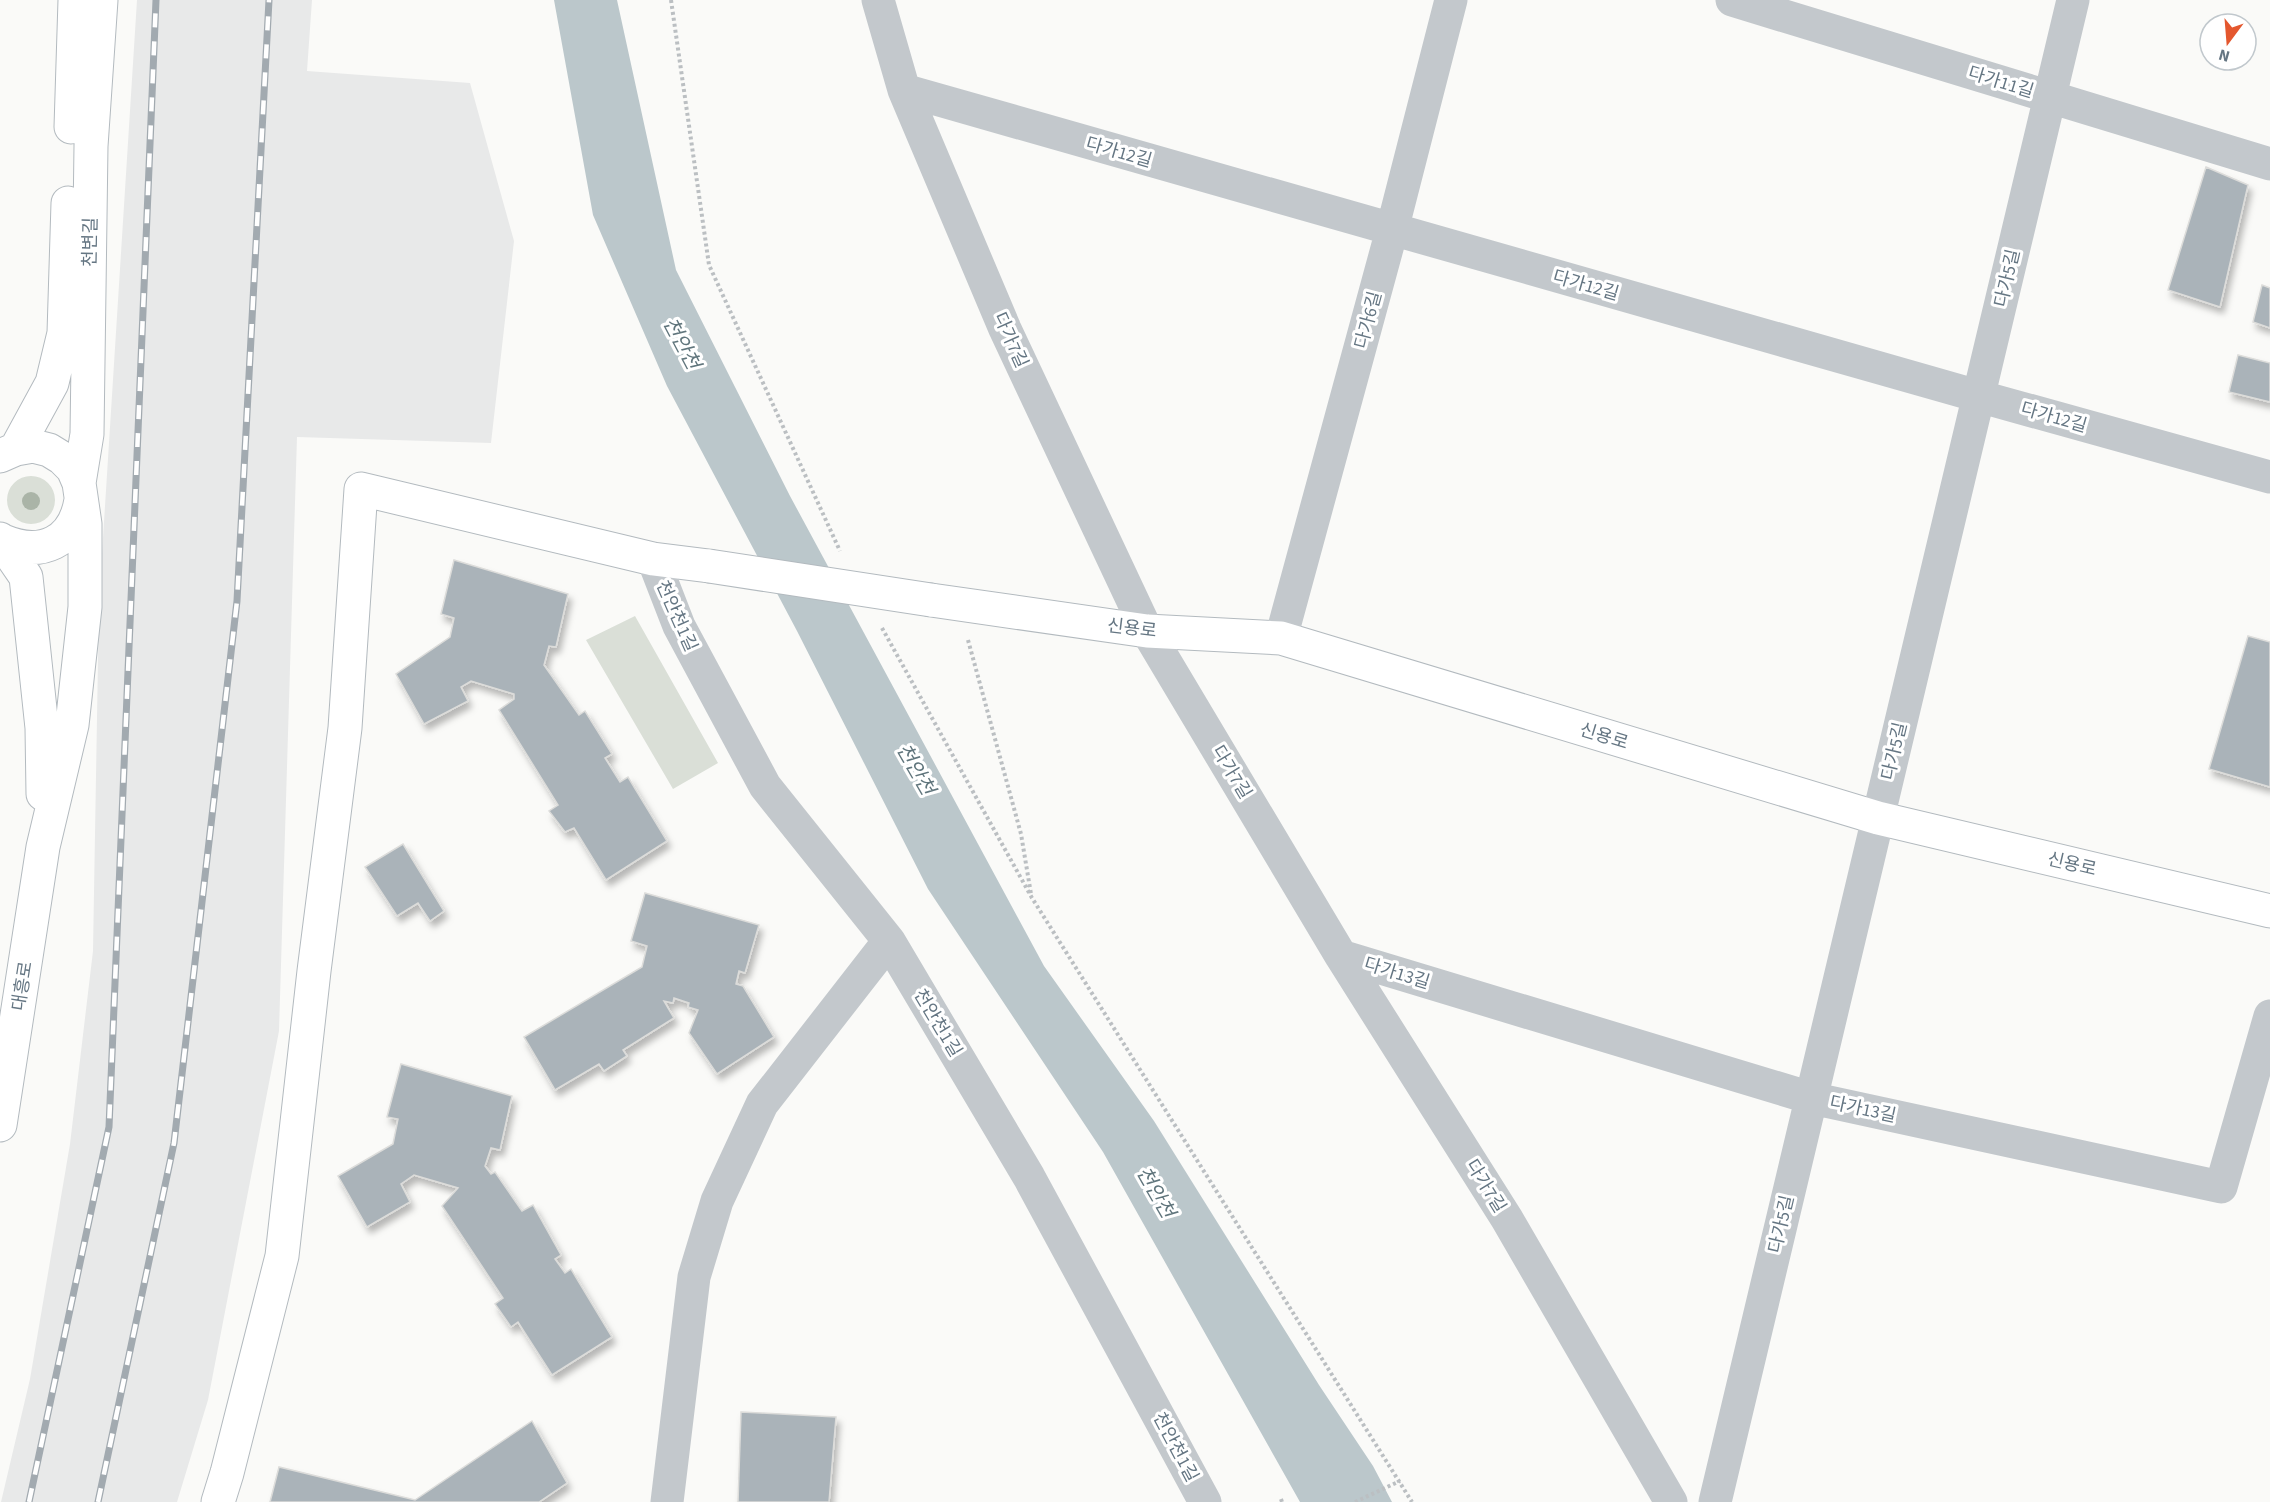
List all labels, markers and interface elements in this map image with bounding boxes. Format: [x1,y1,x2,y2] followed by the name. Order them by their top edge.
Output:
[2198,12,2258,72] north arrow
[2216,43,2232,67] text: N
[1965,61,2037,104] street label: 다가11길
[1083,131,1155,174] street label: 다가12길
[78,217,103,267] street label: 천변길
[1989,247,2026,309] street label: 다가5길
[1550,264,1622,307] street label: 다가12길
[1349,289,1388,352] street label: 다가6길
[987,308,1034,372] street label: 다가7길
[656,313,708,377] water label: 천안천
[2018,396,2090,439] street label: 다가12길
[650,577,703,656] street label: 천안천1길
[1106,613,1158,644] street label: 신용로
[1576,717,1631,756] street label: 신용로
[1876,720,1913,782] street label: 다가5길
[889,739,942,803] water label: 천안천
[1206,741,1257,804] street label: 다가7길
[2045,847,2099,882] street label: 신용로
[1361,952,1433,995] street label: 다가13길
[6,960,39,1013] street label: 대흥로
[907,985,968,1062] street label: 천안천1길
[1827,1090,1899,1129] street label: 다가13길
[1459,1155,1512,1218] street label: 다가7길
[1129,1162,1182,1226] water label: 천안천
[1763,1193,1800,1255] street label: 다가5길
[1147,1408,1204,1486] street label: 천안천1길

